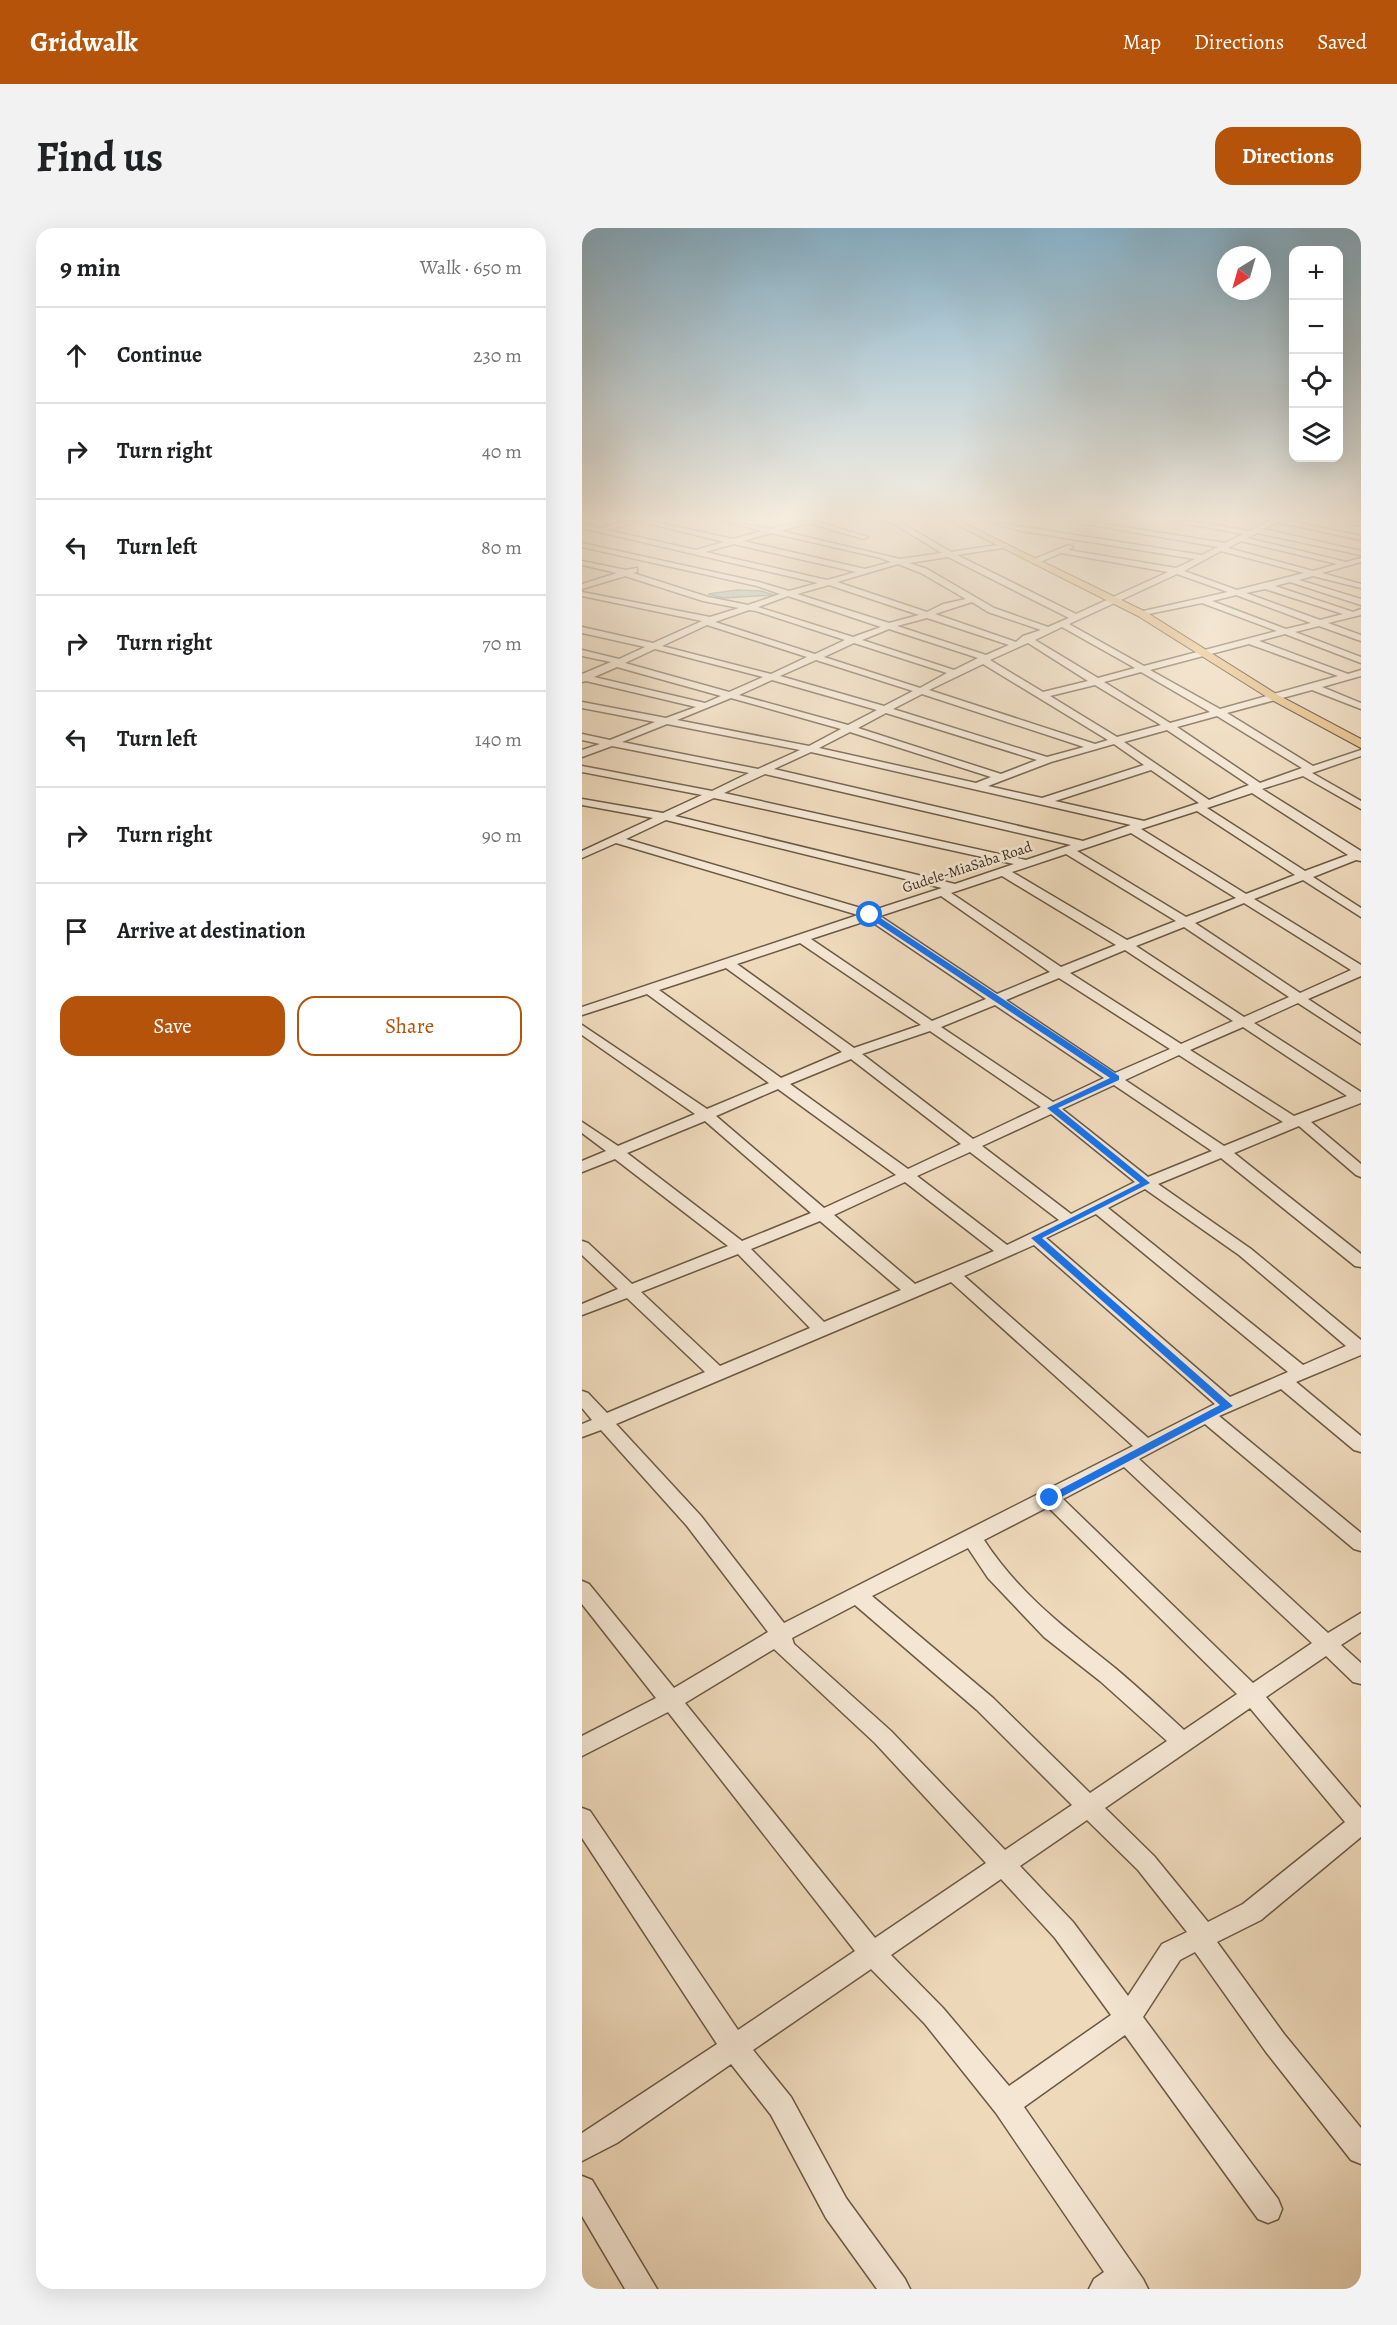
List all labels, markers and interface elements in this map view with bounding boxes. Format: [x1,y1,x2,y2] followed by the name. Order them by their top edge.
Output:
[30,23,138,61] text: Gridwalk
[1123,28,1161,56] text: Map
[1194,28,1284,56] text: Directions
[1317,28,1367,56] text: Saved
[1215,127,1361,185] button: Directions
[36,128,163,185] text: Find us
[1217,246,1271,300] north arrow
[1289,246,1343,462] map controls
[1289,246,1343,300] button: +
[60,250,121,285] text: 9 min
[420,254,522,281] text: Walk · 650 m
[1289,300,1343,354] button: −
[60,339,93,372] icon: ahead
[117,340,202,370] text: Continue
[473,342,522,369] text: 230 m
[1289,354,1343,408] button: locate
[1289,408,1343,462] button: layers
[60,435,93,468] icon: right
[117,436,213,466] text: Turn right
[482,438,522,465] text: 40 m
[60,531,93,564] icon: left
[117,532,197,562] text: Turn left
[481,534,522,561] text: 80 m
[60,627,93,660] icon: right
[117,628,213,658] text: Turn right
[482,630,522,657] text: 70 m
[60,723,93,756] icon: left
[117,724,197,754] text: Turn left
[475,726,522,753] text: 140 m
[60,819,93,852] icon: right
[117,820,213,850] text: Turn right
[482,822,522,849] text: 90 m
[900,836,1035,897] street label: Gudele-MiaSaba Road
[856,901,882,927] route start
[60,915,93,948] icon: arrive
[117,916,306,946] text: Arrive at destination
[60,996,285,1056] button: Save
[297,996,522,1056] button: Share
[1036,1484,1062,1510] route end

